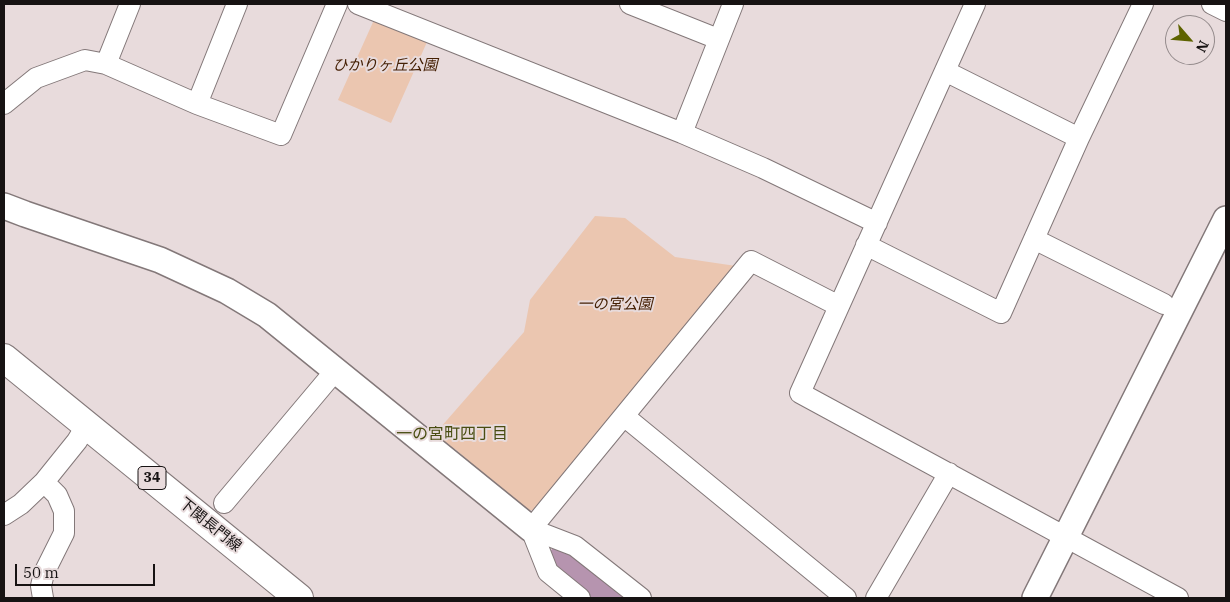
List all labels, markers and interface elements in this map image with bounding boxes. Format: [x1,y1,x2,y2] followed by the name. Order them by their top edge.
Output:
[1165,15,1215,65] north arrow
[1192,37,1213,55] text: N
[333,57,437,75] park label: ひかりヶ丘公園
[578,296,652,314] park label: 一の宮公園
[396,424,508,444] district label: 一の宮町四丁目
[138,466,166,489] road number: 34
[175,494,245,556] street label: 下関長門線
[18,554,158,586] scale bar
[23,563,59,582] text: 50 m

